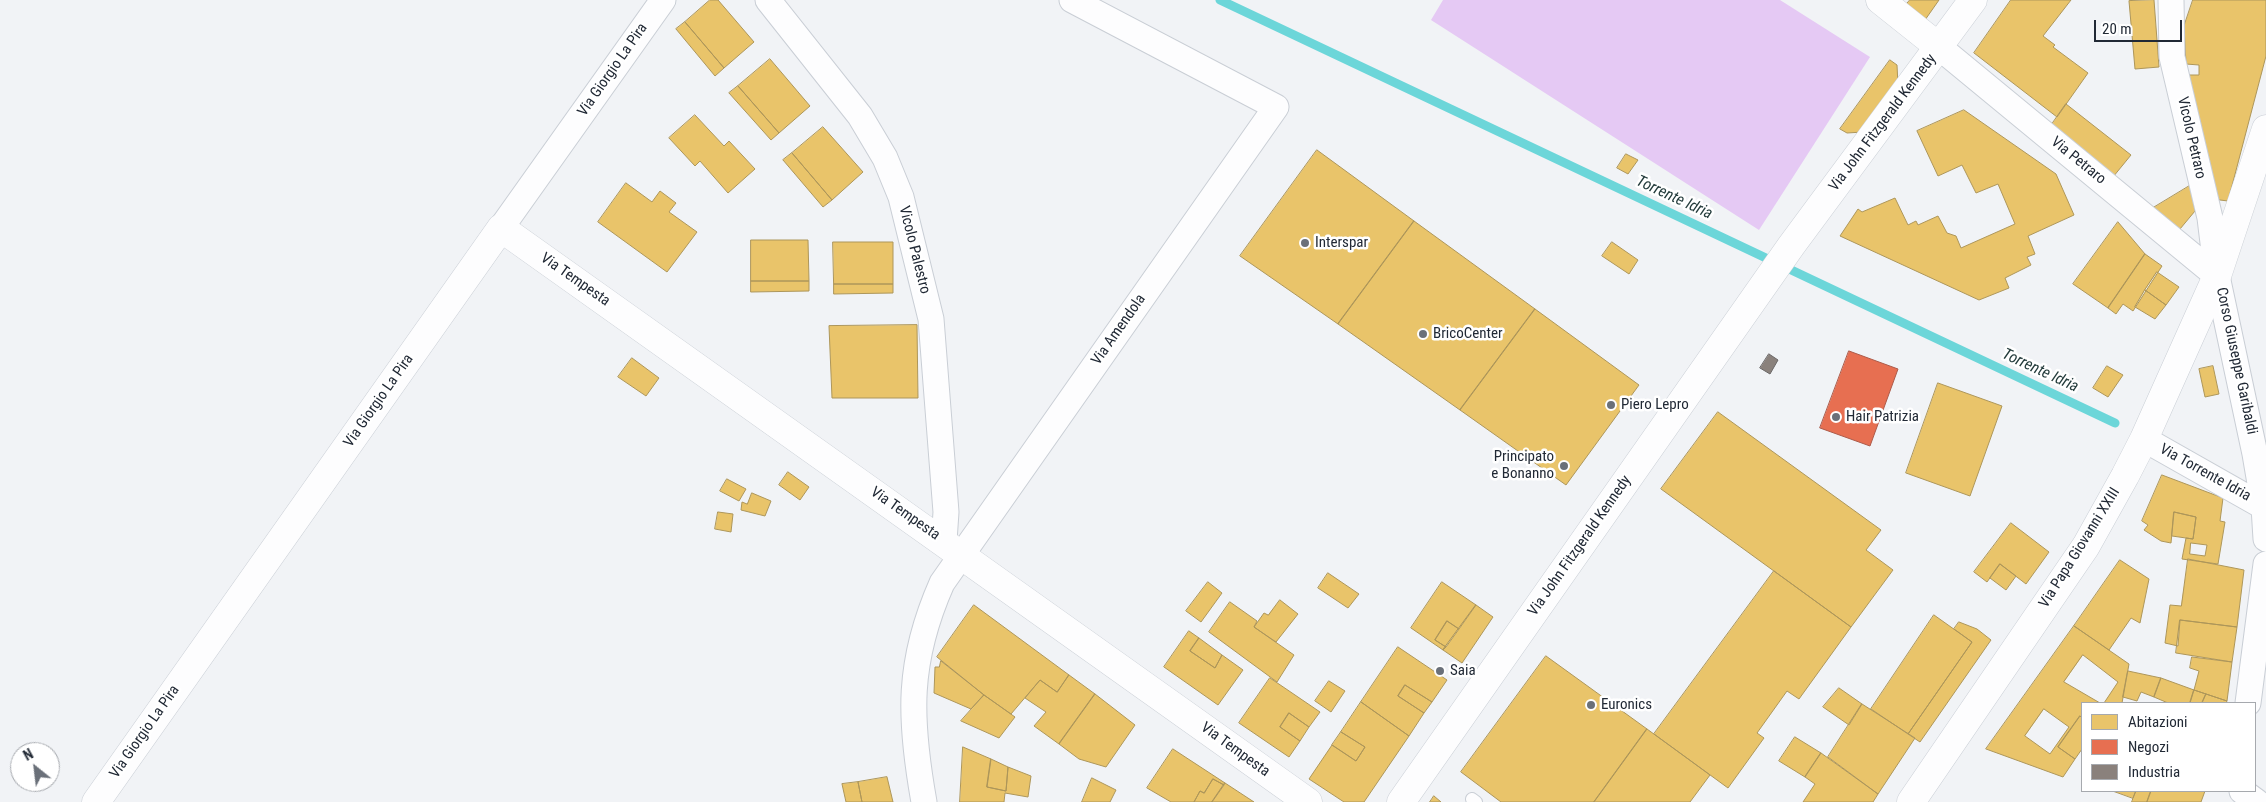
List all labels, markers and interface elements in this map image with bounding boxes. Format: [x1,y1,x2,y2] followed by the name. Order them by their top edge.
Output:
[2096,10,2184,42] scale bar
[574,20,652,120] street label: Via Giorgio La Pira
[2102,20,2132,38] text: 20 m
[1825,51,1941,195] street label: Via John Fitzgerald Kennedy
[2173,95,2209,181] street label: Vicolo Petraro
[2047,133,2109,189] street label: Via Petraro
[1633,172,1715,224] water label: Torrente Idria
[894,204,934,296] street label: Vicolo Palestro
[1315,234,1368,252] place label: Interspar
[1299,237,1311,249] marker: Interspar
[537,249,613,311] street label: Via Tempesta
[2212,286,2260,436] street label: Corso Giuseppe Garibaldi
[1088,291,1150,369] street label: Via Amendola
[1433,325,1502,343] place label: BricoCenter
[1417,328,1429,340] marker: BricoCenter
[1999,345,2081,397] water label: Torrente Idria
[340,351,418,451] street label: Via Giorgio La Pira
[1621,396,1689,414] place label: Piero Lepro
[1605,399,1617,411] marker: Piero Lepro
[1846,408,1919,426] place label: Hair Patrizia
[1830,411,1842,423] marker: Hair Patrizia
[2156,440,2254,506] street label: Via Torrente Idria
[1491,448,1554,483] place label: Principato e Bonanno
[1558,460,1570,472] marker: Principato e Bonanno
[1525,472,1635,620] street label: Via John Fitzgerald Kennedy
[867,483,943,545] street label: Via Tempesta
[2036,485,2124,611] street label: Via Papa Giovanni XXIII
[1450,662,1476,680] place label: Saia
[1434,665,1446,677] marker: Saia
[106,682,184,782] street label: Via Giorgio La Pira
[1601,696,1652,714] place label: Euronics
[1585,699,1597,711] marker: Euronics
[2081,702,2256,792] legend
[2128,713,2187,731] text: Abitazioni
[1197,719,1273,781] street label: Via Tempesta
[2128,738,2169,756] text: Negozi
[10,742,60,792] north arrow
[21,746,36,764] text: N
[2128,763,2180,781] text: Industria

